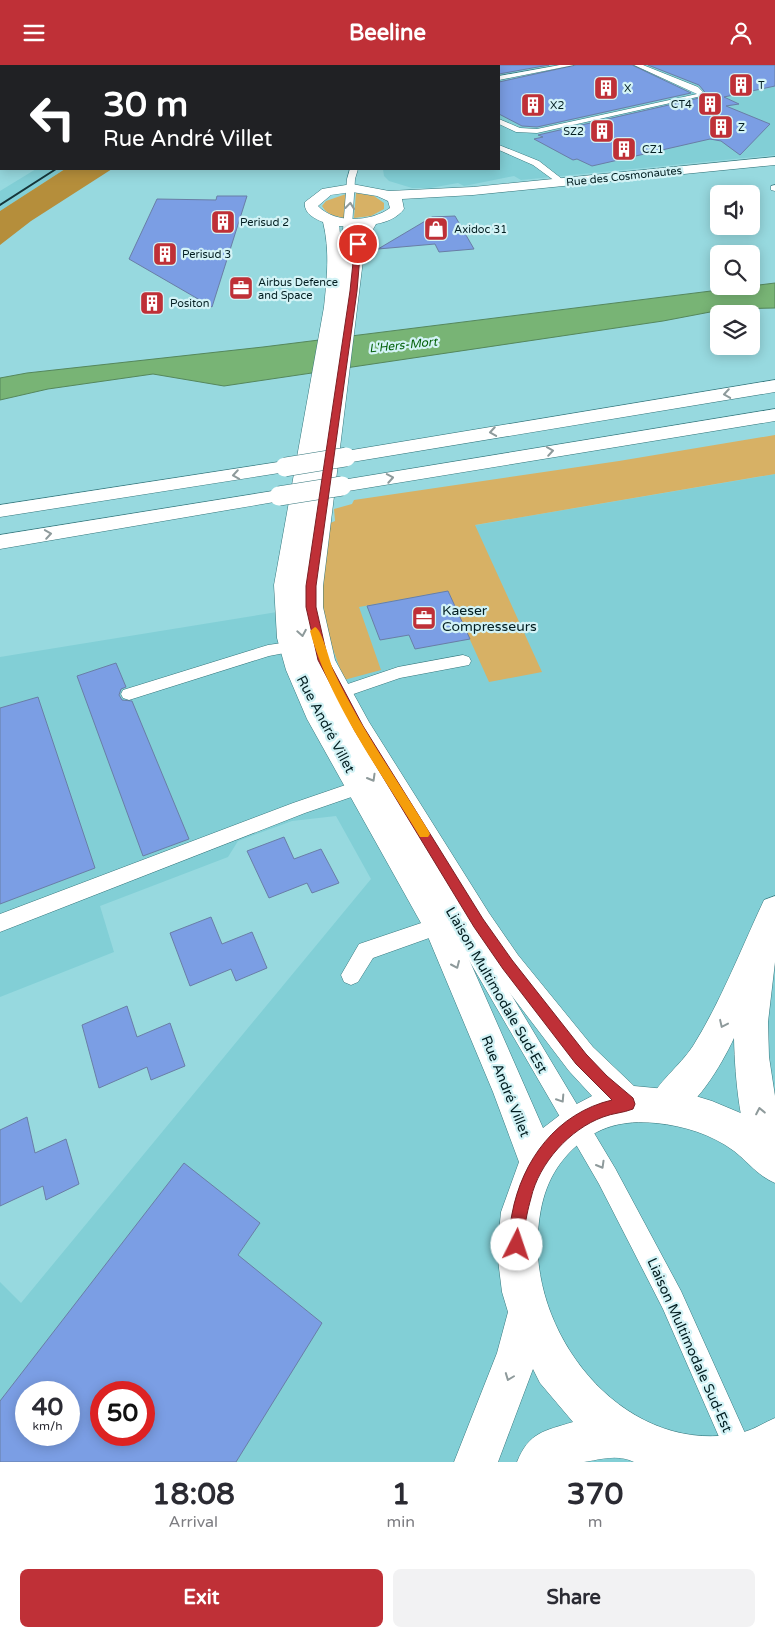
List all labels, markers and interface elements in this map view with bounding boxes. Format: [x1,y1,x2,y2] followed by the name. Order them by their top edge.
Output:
[20,19,48,47] icon: menu
[727,19,755,47] icon: person
[349,20,426,46] text: Beeline
[728,72,754,98] building icon: T
[593,75,619,101] building icon: X
[758,79,765,92] place label: T
[624,82,631,95] place label: X
[103,84,188,126] text: 30 m
[20,85,85,150] icon: left
[697,91,723,117] building icon: CT4
[520,92,546,118] building icon: X2
[671,98,692,111] place label: CT4
[550,99,564,112] place label: X2
[708,114,734,140] building icon: Z
[589,118,615,144] building icon: SZ2
[738,121,745,134] place label: Z
[563,125,584,138] place label: SZ2
[103,126,272,152] text: Rue André Villet
[611,136,637,162] building icon: CZ1
[642,143,664,156] place label: CZ1
[566,164,683,189] street label: Rue des Cosmonautes
[710,185,760,355] map controls
[710,185,760,235] button: sound
[344,201,355,209] one-way arrow
[210,209,236,235] building icon: Perisud 2
[240,216,289,229] place label: Perisud 2
[423,216,449,242] shop icon: Axidoc 31
[337,223,379,265] pin
[454,223,507,236] place label: Axidoc 31
[344,230,372,258] icon: arrive
[152,241,178,267] building icon: Perisud 3
[710,245,760,295] button: search
[182,248,231,261] place label: Perisud 3
[228,275,254,301] office icon: Airbus Defence and Space
[258,276,338,302] place label: Airbus Defence and Space
[139,290,165,316] building icon: Positon
[170,297,209,310] place label: Positon
[710,305,760,355] button: layers
[368,334,439,356] water label: L'Hers-Mort
[722,388,730,399] one-way arrow
[489,426,498,436] one-way arrow
[546,446,555,456] one-way arrow
[232,469,241,479] one-way arrow
[386,473,395,483] one-way arrow
[44,530,52,540] one-way arrow
[442,602,537,635] place label: Kaeser Compresseurs
[411,605,437,631] office icon: Kaeser Compresseurs
[296,628,306,637] one-way arrow
[293,673,359,776] street label: Rue André Villet
[365,773,375,782] one-way arrow
[442,904,552,1077] street label: Liaison Multimodale Sud-Est
[449,960,460,969] one-way arrow
[719,1019,730,1028] one-way arrow
[477,1033,534,1140] street label: Rue André Villet
[555,1093,565,1102] one-way arrow
[755,1106,766,1115] one-way arrow
[594,1160,604,1169] one-way arrow
[490,1218,542,1270] position arrow
[643,1255,736,1436] street label: Liaison Multimodale Sud-Est
[505,1372,515,1381] one-way arrow
[90,1381,155,1446] speed limit sign: 50
[32,1392,63,1422] text: 40
[32,1419,63,1433] text: km/h
[152,1476,235,1513] text: 18:08
[391,1476,410,1513] text: 1
[567,1476,623,1513] text: 370
[169,1512,218,1532] text: Arrival
[387,1512,415,1532] text: min
[588,1512,602,1532] text: m
[20,1569,383,1627] button: Exit
[393,1569,755,1627] button: Share

